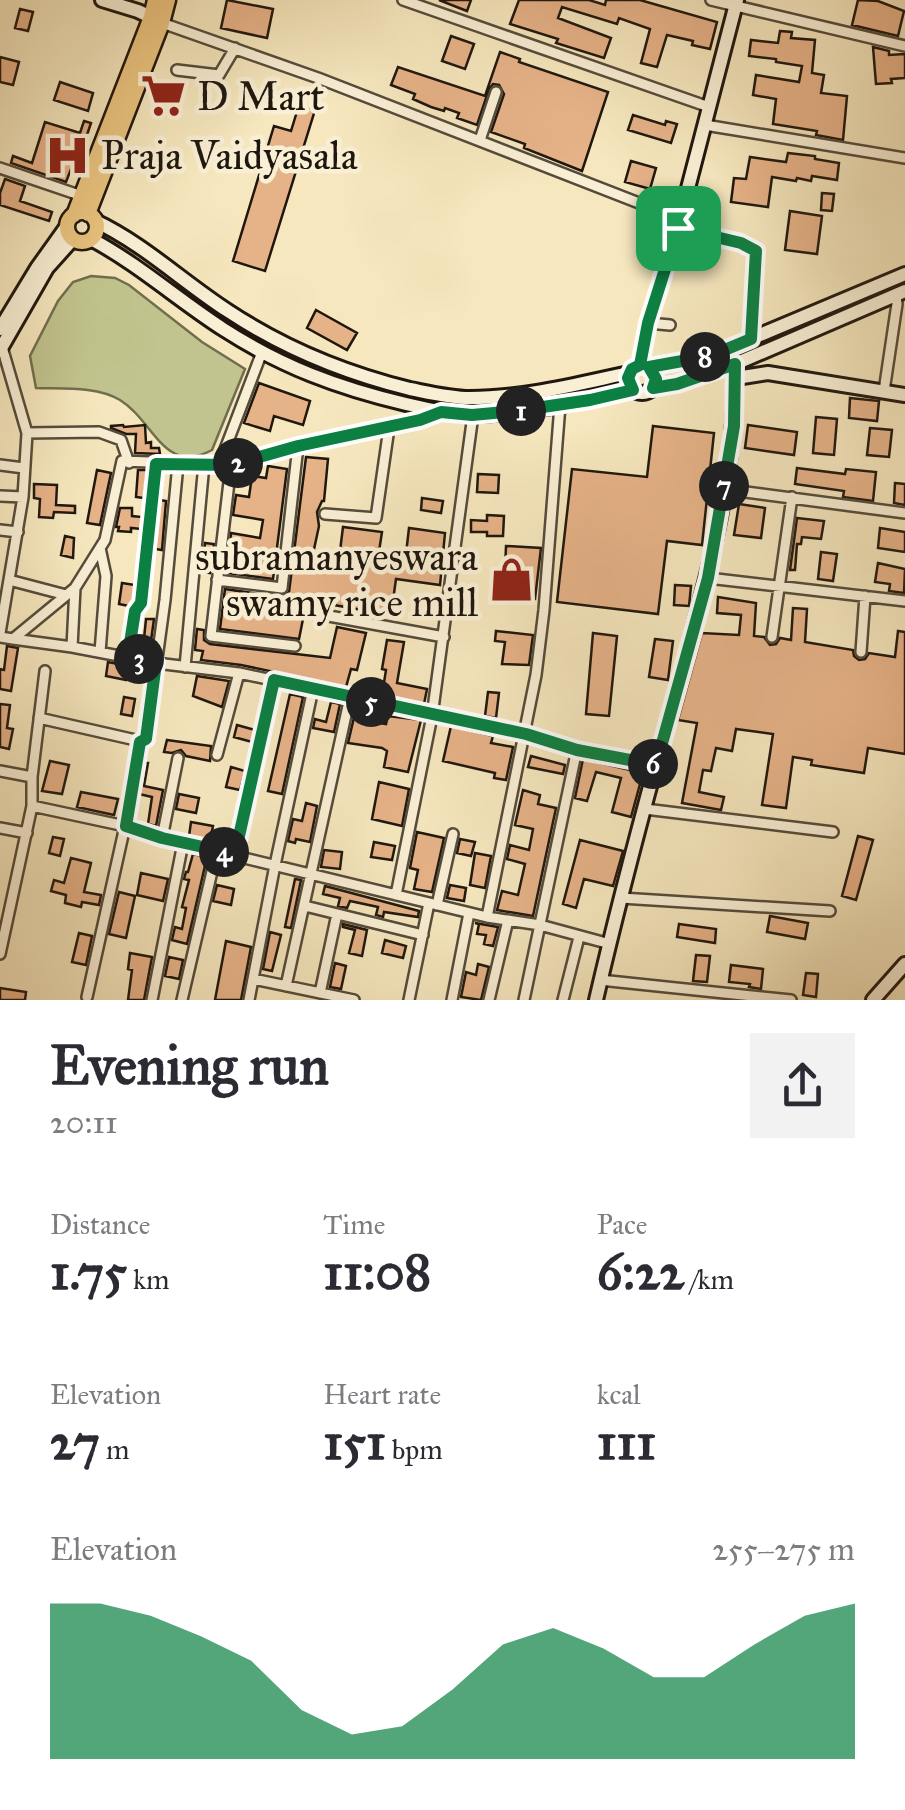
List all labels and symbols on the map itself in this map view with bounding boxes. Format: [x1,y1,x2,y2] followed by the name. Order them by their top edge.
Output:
[140,72,188,120] supermarket icon: D Mart
[197,72,324,121] place label: D Mart
[44,131,92,179] hospital icon: Praja Vaidyasala
[101,131,358,180] place label: Praja Vaidyasala
[636,186,721,271] pin
[680,332,730,382] pin: 8
[496,386,546,436] pin: 1
[213,438,263,488] pin: 2
[699,461,749,511] pin: 7
[195,532,478,627] place label: subramanyeswara swamy rice mill
[487,555,535,603] shop icon: subramanyeswara swamy rice mill
[114,634,164,684] pin: 3
[346,677,396,727] pin: 5
[628,739,678,789] pin: 6
[199,827,249,877] pin: 4

